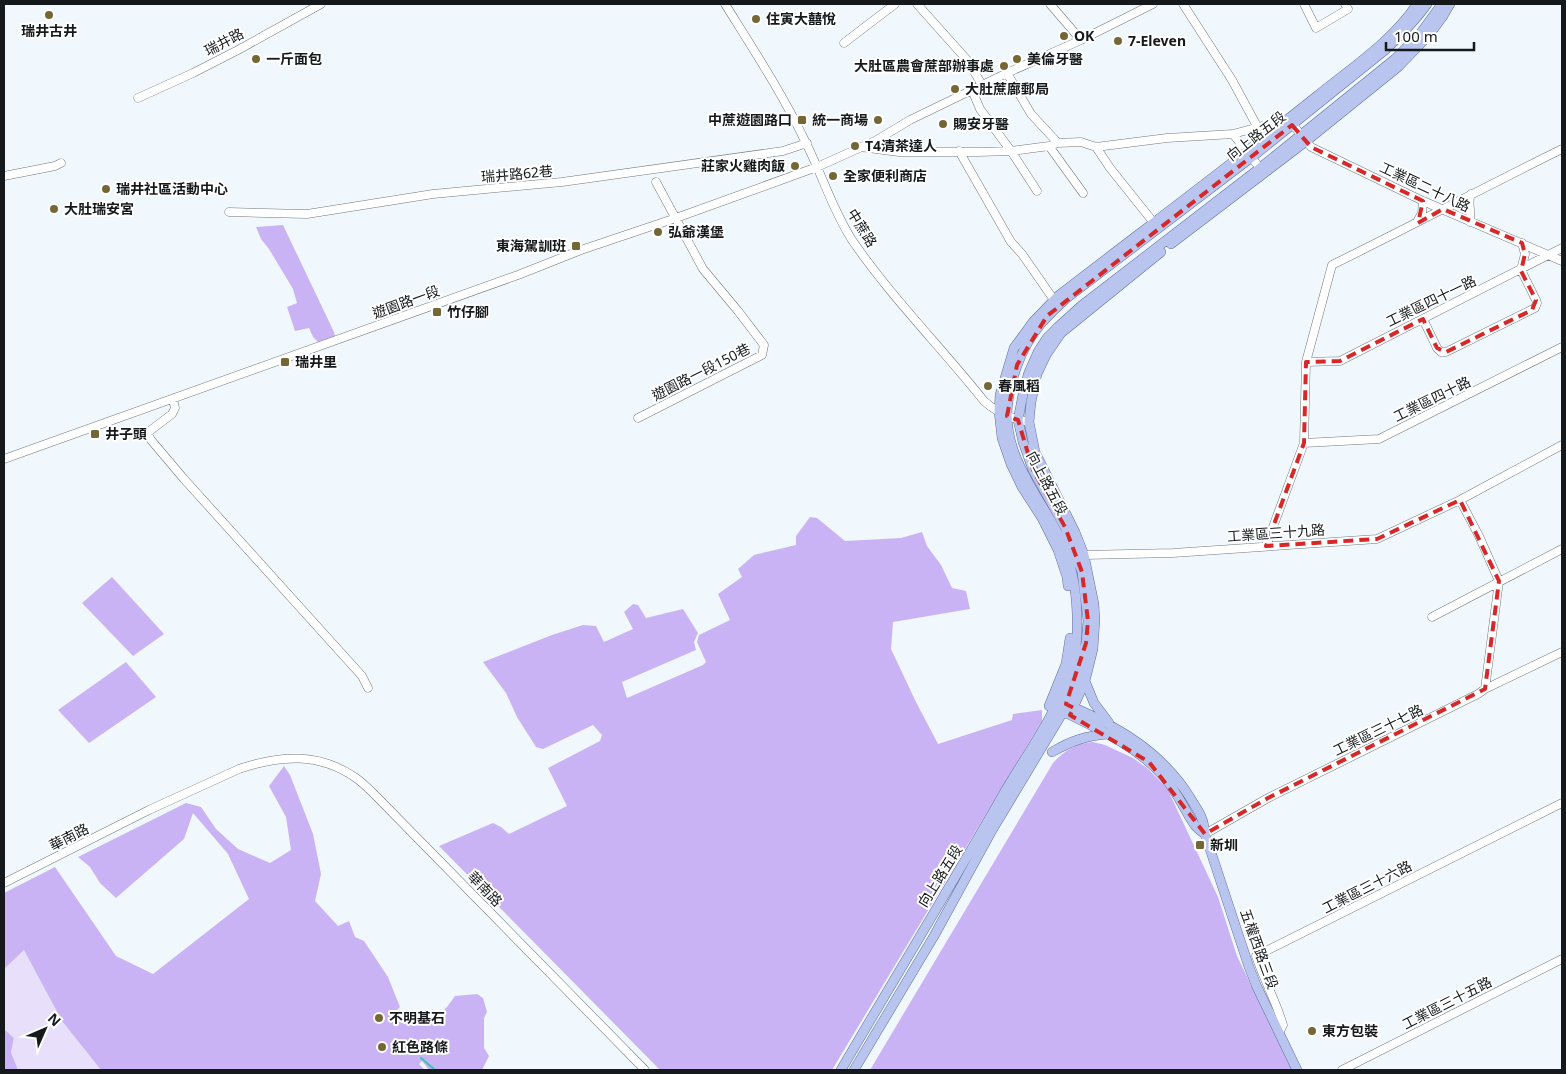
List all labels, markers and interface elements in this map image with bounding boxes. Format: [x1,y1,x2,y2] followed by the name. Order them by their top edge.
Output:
[43,9,55,21] marker: 瑞井古井
[766,9,836,28] place label: 住寅大囍悅
[750,13,762,25] marker: 住寅大囍悅
[1386,20,1474,52] scale bar
[21,21,77,40] place label: 瑞井古井
[201,23,247,60] street label: 瑞井路
[1074,26,1095,45] place label: OK
[1394,26,1438,46] text: 100 m
[1058,30,1070,42] marker: OK
[1128,31,1186,50] place label: 7-Eleven
[1112,35,1124,47] marker: 7-Eleven
[266,49,322,68] place label: 一斤面包
[1027,49,1083,68] place label: 美倫牙醫
[250,53,262,65] marker: 一斤面包
[1011,53,1023,65] marker: 美倫牙醫
[854,56,994,75] place label: 大肚區農會蔗部辦事處
[998,60,1010,72] marker: 大肚區農會蔗部辦事處
[965,79,1049,98] place label: 大肚蔗廍郵局
[949,83,961,95] marker: 大肚蔗廍郵局
[1222,107,1289,165] street label: 向上路五段
[708,110,792,129] place label: 中蔗遊園路口
[812,110,868,129] place label: 統一商場
[796,114,808,126] marker: 中蔗遊園路口
[872,114,884,126] marker: 統一商場
[953,114,1009,133] place label: 賜安牙醫
[937,118,949,130] marker: 賜安牙醫
[865,136,937,155] place label: T4清茶達人
[849,140,861,152] marker: T4清茶達人
[701,156,785,175] place label: 莊家火雞肉飯
[1377,157,1474,216] street label: 工業區二十八路
[789,160,801,172] marker: 莊家火雞肉飯
[480,161,554,186] street label: 瑞井路62巷
[843,166,927,185] place label: 全家便利商店
[827,170,839,182] marker: 全家便利商店
[116,179,228,198] place label: 瑞井社區活動中心
[100,183,112,195] marker: 瑞井社區活動中心
[64,199,134,218] place label: 大肚瑞安宮
[48,203,60,215] marker: 大肚瑞安宮
[843,205,882,251] street label: 中蔗路
[668,222,724,241] place label: 弘爺漢堡
[652,226,664,238] marker: 弘爺漢堡
[496,236,566,255] place label: 東海駕訓班
[570,240,582,252] marker: 東海駕訓班
[1383,271,1479,331] street label: 工業區四十一路
[370,281,442,322] street label: 遊園路一段
[447,302,489,321] place label: 竹仔腳
[431,306,443,318] marker: 竹仔腳
[648,339,753,405] street label: 遊園路一段150巷
[295,352,337,371] place label: 瑞井里
[279,356,291,368] marker: 瑞井里
[1390,372,1474,426] street label: 工業區四十路
[998,376,1040,395] place label: 春風稻
[982,380,994,392] marker: 春風稻
[105,424,147,443] place label: 井子頭
[89,428,101,440] marker: 井子頭
[1023,447,1072,518] street label: 向上路五段
[1226,520,1326,545] street label: 工業區三十九路
[1330,700,1426,760] street label: 工業區三十七路
[46,819,92,855] street label: 華南路
[1210,835,1238,854] place label: 新圳
[1194,839,1206,851] marker: 新圳
[913,841,966,910] street label: 向上路五段
[1319,856,1415,917] street label: 工業區三十六路
[464,867,507,910] street label: 華南路
[1236,906,1283,992] street label: 五權西路三段
[1399,972,1495,1033] street label: 工業區三十五路
[20,1004,70,1054] north arrow
[389,1008,445,1027] place label: 不明基石
[44,1009,65,1030] text: N
[373,1012,385,1024] marker: 不明基石
[1322,1021,1378,1040] place label: 東方包裝
[1306,1025,1318,1037] marker: 東方包裝
[392,1037,448,1056] place label: 紅色路條
[376,1041,388,1053] marker: 紅色路條

